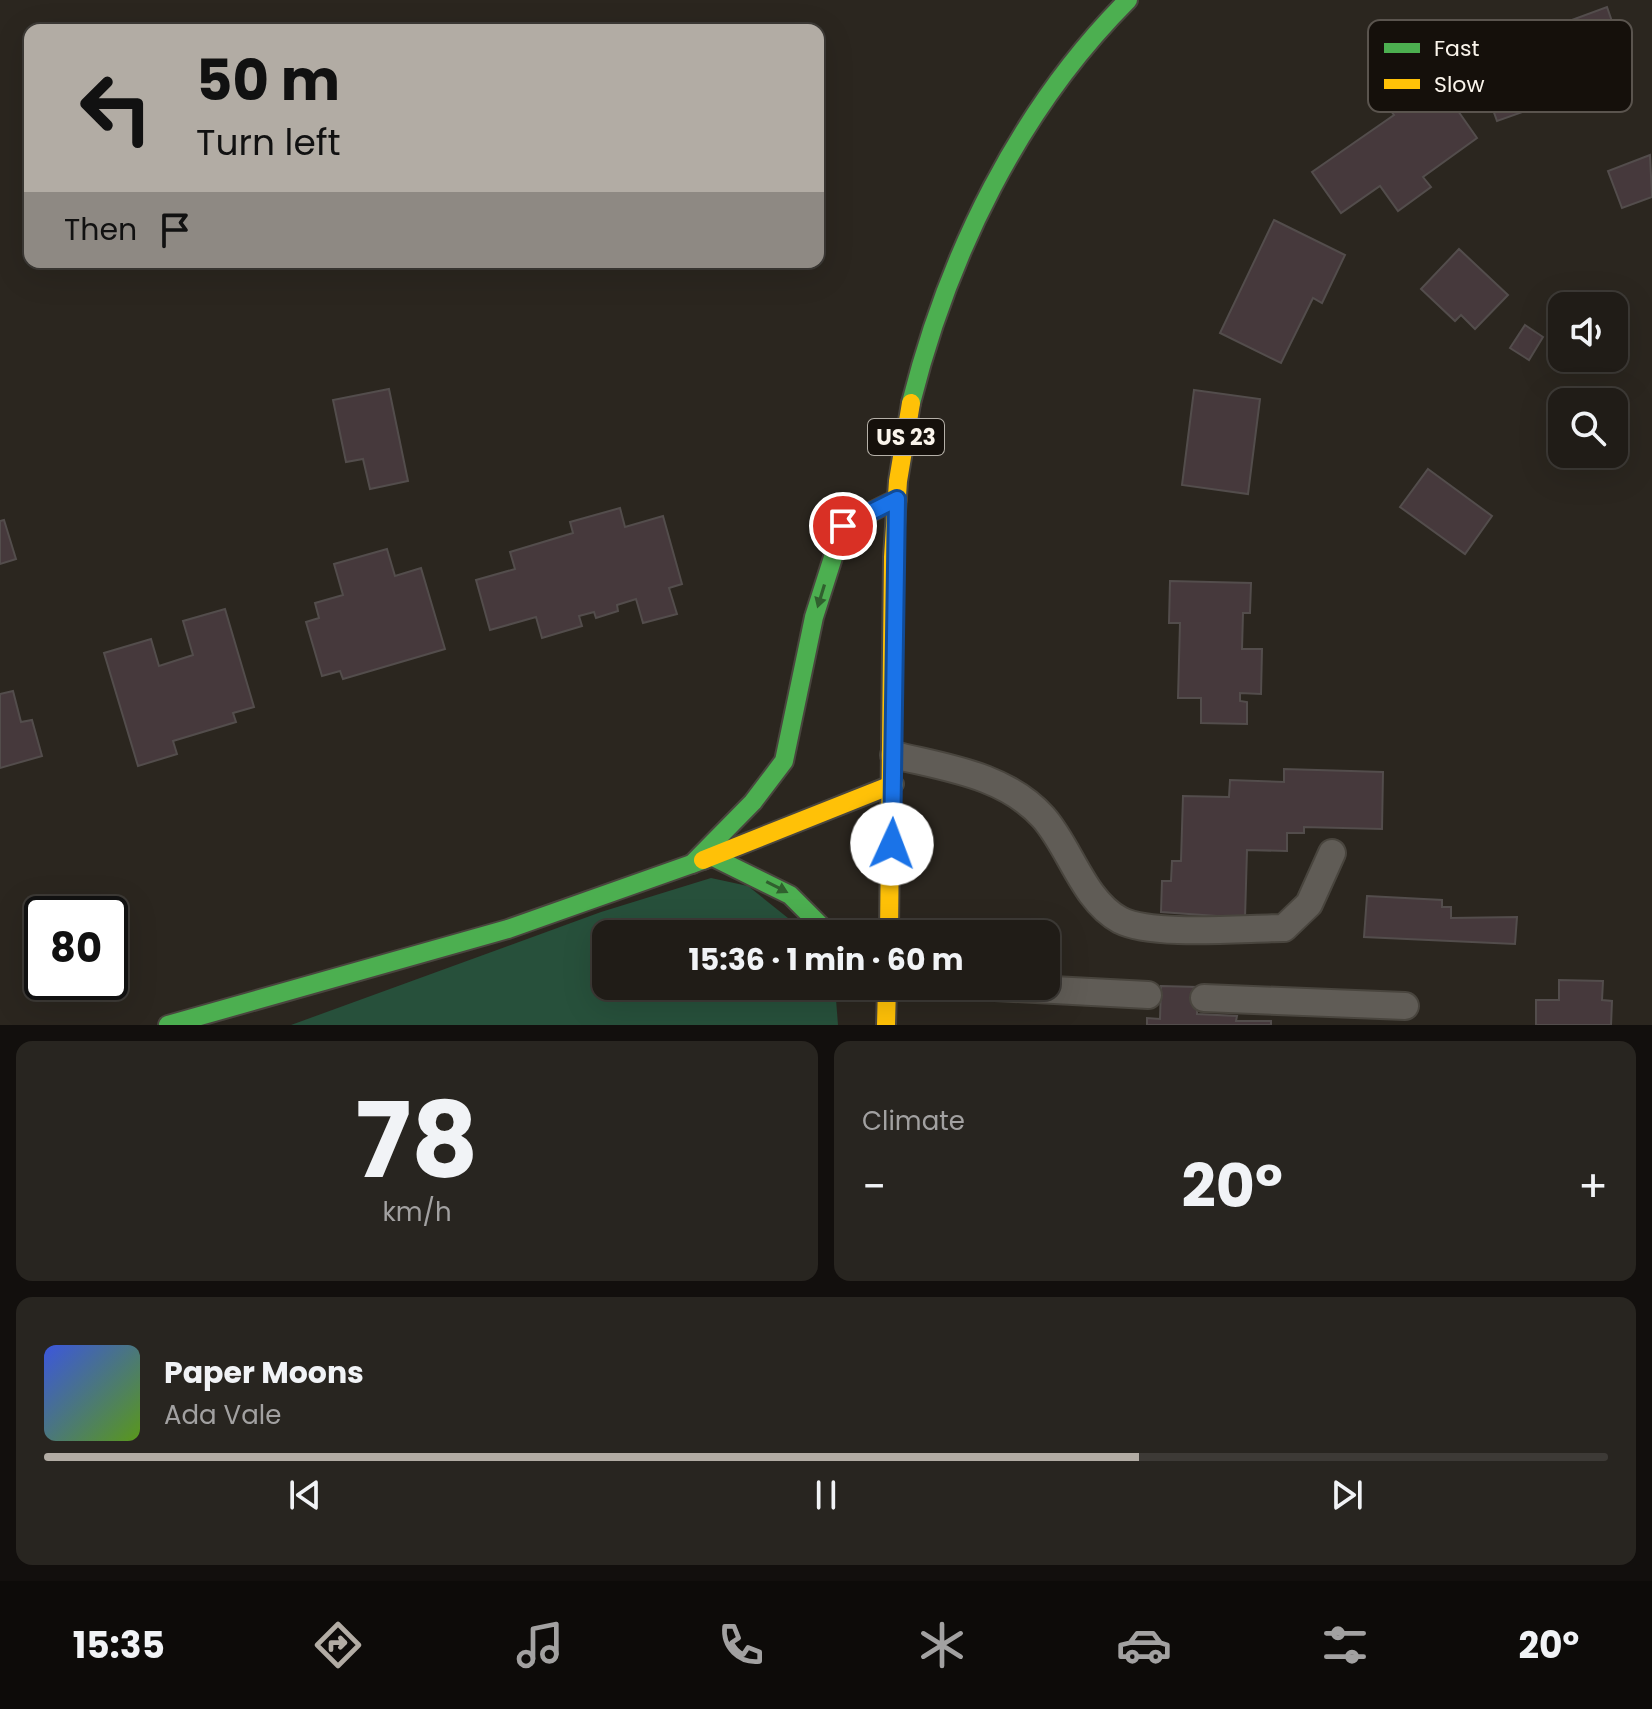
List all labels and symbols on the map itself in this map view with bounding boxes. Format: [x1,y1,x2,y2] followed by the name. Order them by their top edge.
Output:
[1368,20,1632,112] legend
[1434,33,1479,64] text: Fast
[1434,69,1484,100] text: Slow
[868,419,944,455] road number: US 23
[809,492,877,560] pin
[814,584,827,608] one-way arrow
[850,802,934,886] position arrow
[766,880,789,893] one-way arrow
[24,896,128,1000] speed limit sign: 80

